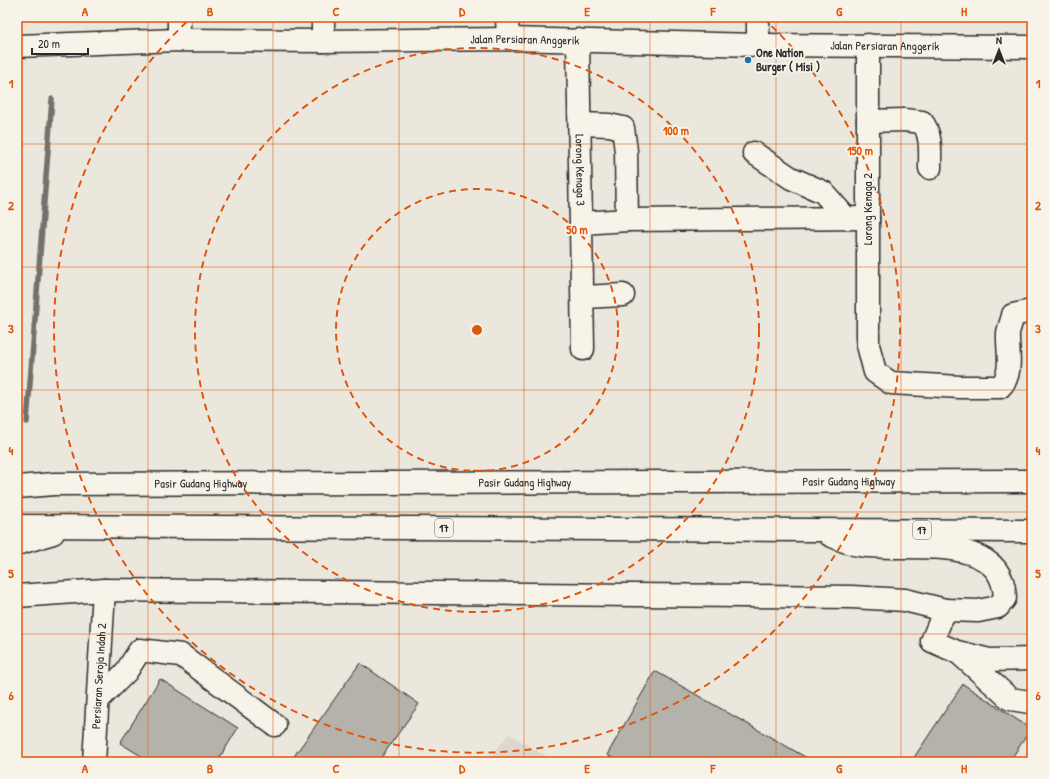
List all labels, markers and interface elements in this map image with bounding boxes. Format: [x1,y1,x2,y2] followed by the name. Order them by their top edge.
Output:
[82,2,89,20] text: A
[207,2,214,20] text: B
[332,2,340,20] text: C
[459,2,466,20] text: D
[584,2,590,20] text: E
[710,2,717,20] text: F
[836,2,843,20] text: G
[961,2,967,20] text: H
[32,30,88,56] scale bar
[470,30,580,49] street label: Jalan Persiaran Anggerik
[979,30,1019,70] north arrow
[996,33,1002,47] text: N
[38,35,60,52] text: 20 m
[830,37,939,54] street label: Jalan Persiaran Anggerik
[756,44,820,76] place label: One Nation Burger ( Misi )
[743,55,753,65] marker: One Nation Burger ( Misi )
[9,74,14,92] text: 1
[1036,74,1041,92] text: 1
[663,122,689,139] text: 100 m
[572,134,590,206] street label: Lorong Kenaga 3
[847,142,873,159] text: 150 m
[859,173,876,245] street label: Lorong Kenaga 2
[8,196,15,214] text: 2
[1035,196,1042,214] text: 2
[566,221,588,238] text: 50 m
[8,319,14,337] text: 3
[1035,319,1041,337] text: 3
[470,323,484,337] centre of rings
[9,441,14,459] text: 4
[1036,441,1041,459] text: 4
[802,472,895,490] street label: Pasir Gudang Highway
[478,473,571,491] street label: Pasir Gudang Highway
[154,474,247,492] street label: Pasir Gudang Highway
[435,519,453,537] road number: 17
[913,521,931,539] road number: 17
[8,564,14,582] text: 5
[1035,564,1041,582] text: 5
[87,622,110,730] street label: Persiaran Seroja Indah 2
[8,686,14,704] text: 6
[1035,686,1041,704] text: 6
[82,759,89,777] text: A
[207,759,214,777] text: B
[332,759,340,777] text: C
[459,759,466,777] text: D
[584,759,590,777] text: E
[710,759,717,777] text: F
[836,759,843,777] text: G
[961,759,967,777] text: H

